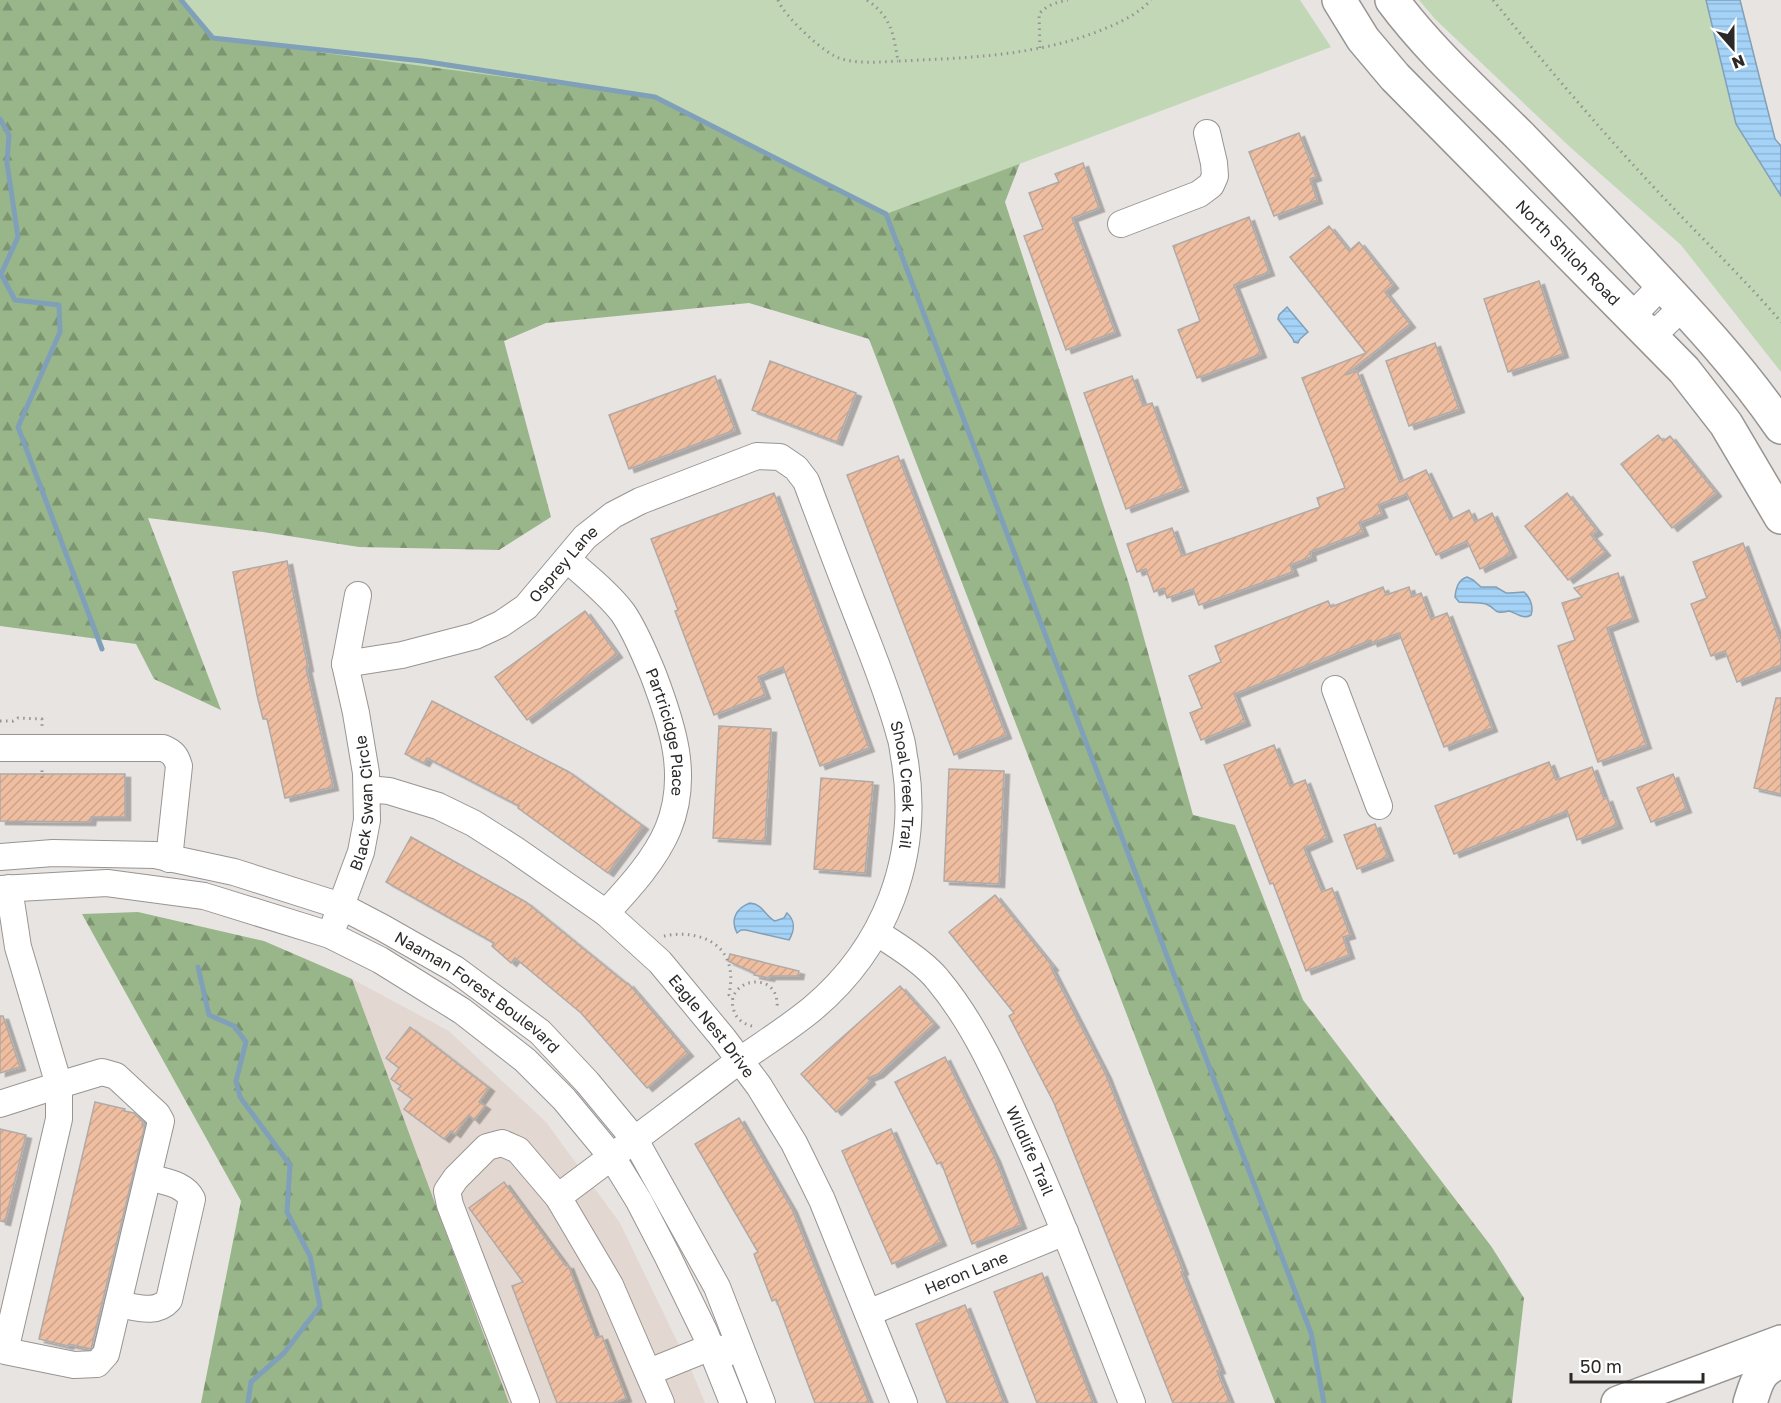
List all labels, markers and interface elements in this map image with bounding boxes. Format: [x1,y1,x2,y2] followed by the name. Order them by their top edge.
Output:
[1703,18,1763,78] north arrow
[1729,50,1748,74] text: N
[1512,195,1625,310] street label: North Shiloh Road
[524,521,602,606] street label: Osprey Lane
[642,665,688,797] street label: Partricidge Place
[886,718,919,851] street label: Shoal Creek Trail
[345,734,377,873] street label: Black Swan Circle
[391,927,564,1057] street label: Naaman Forest Boulevard
[664,970,759,1082] street label: Eagle Nest Drive
[1002,1103,1059,1199] street label: Wildlife Trail
[921,1247,1011,1299] street label: Heron Lane
[1571,1346,1703,1384] scale bar
[1580,1355,1622,1377] text: 50 m

